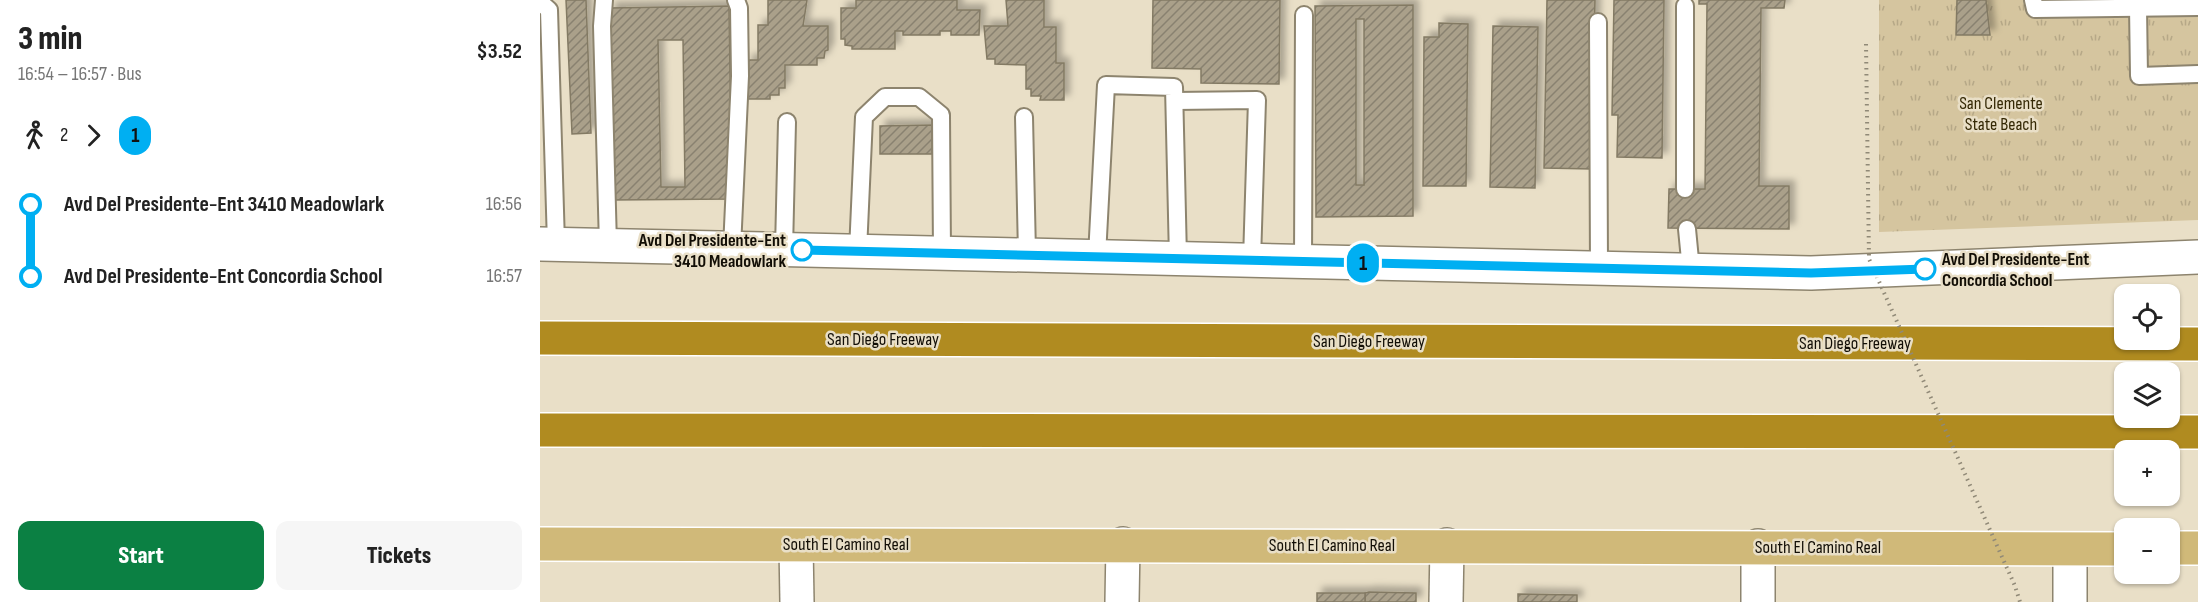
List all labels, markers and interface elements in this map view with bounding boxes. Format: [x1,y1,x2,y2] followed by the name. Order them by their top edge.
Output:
[18,19,82,59] text: 3 min
[477,38,522,65] text: $3.52
[18,62,142,86] text: 16:54 – 16:57 · Bus
[1959,93,2043,135] park label: San Clemente State Beach
[18,119,51,152] icon: walk
[77,119,110,152] icon: forward
[60,123,68,147] text: 2
[131,123,139,148] text: 1
[64,191,384,218] text: Avd Del Presidente-Ent 3410 Meadowlark
[486,192,522,216] text: 16:56
[638,230,786,272] place label: Avd Del Presidente-Ent 3410 Meadowlark
[791,239,813,261] marker: Avd Del Presidente-Ent 3410 Meadowlark
[1344,244,1382,282] line badge: 1
[1941,249,2089,291] place label: Avd Del Presidente-Ent Concordia School
[1359,251,1367,276] text: 1
[1914,258,1936,280] marker: Avd Del Presidente-Ent Concordia School
[64,263,382,290] text: Avd Del Presidente-Ent Concordia School
[487,264,522,288] text: 16:57
[2114,284,2180,584] map controls
[2114,284,2180,350] button: locate
[827,329,939,350] street label: San Diego Freeway
[1313,331,1425,352] street label: San Diego Freeway
[1799,333,1911,354] street label: San Diego Freeway
[2114,362,2180,428] button: layers
[2114,440,2180,506] button: +
[2114,518,2180,584] button: −
[18,521,264,590] button: Start
[276,521,522,590] button: Tickets
[783,534,909,555] street label: South El Camino Real
[1269,535,1395,556] street label: South El Camino Real
[1755,537,1881,558] street label: South El Camino Real

